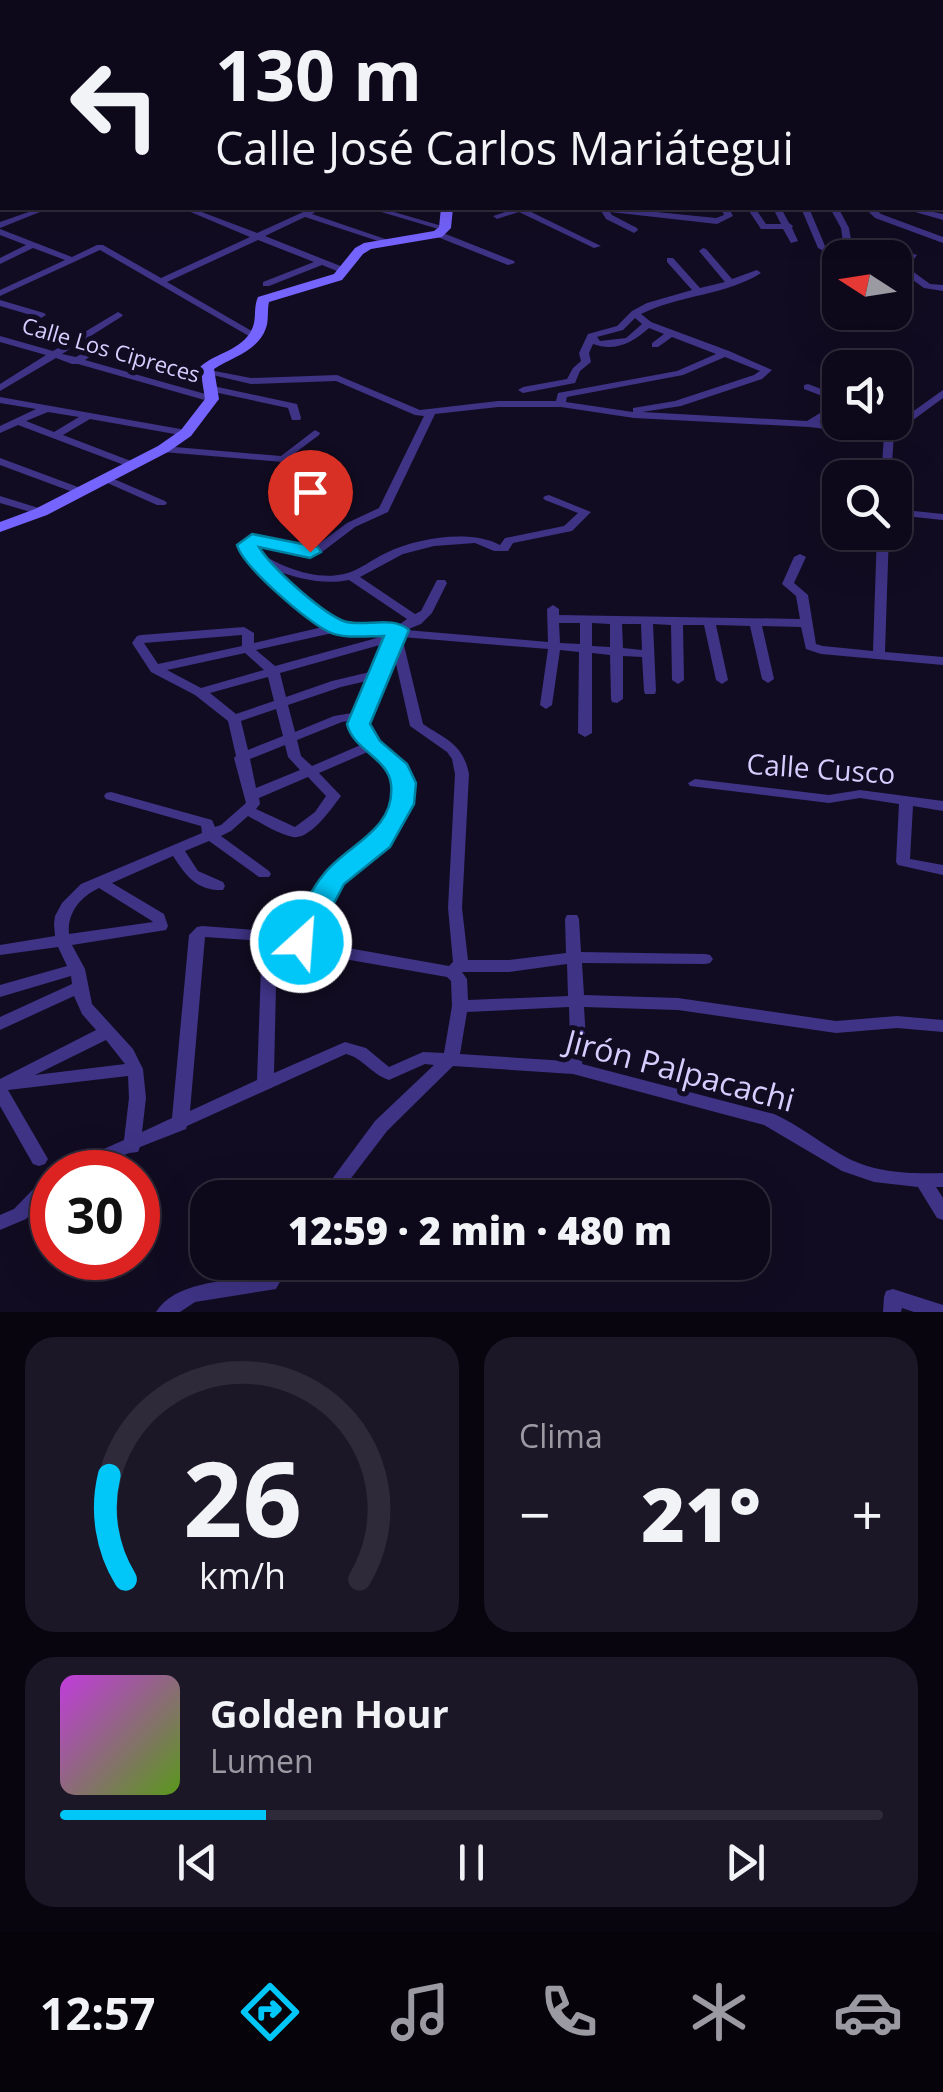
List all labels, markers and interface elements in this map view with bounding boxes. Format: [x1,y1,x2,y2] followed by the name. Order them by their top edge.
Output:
[215,26,422,122] text: 130 m
[50,40,180,170] icon: left
[215,117,794,178] text: Calle José Carlos Mariátegui
[822,240,912,330] north arrow
[822,240,912,550] map controls
[19,309,204,389] street label: Calle Los Cipreces
[822,350,912,440] button: sound
[268,450,353,553] pin
[822,460,912,550] button: search
[283,465,338,520] icon: arrive
[746,744,897,792] street label: Calle Cusco
[249,890,353,994] position arrow
[558,1018,800,1121] street label: Jirón Palpacachi
[30,1150,160,1280] speed limit sign: 30
[288,1204,672,1256] text: 12:59 · 2 min · 480 m
[519,1414,603,1457] text: Clima
[183,1426,301,1567] text: 26
[641,1462,761,1564] text: 21°
[519,1476,550,1551] text: −
[852,1476,883,1551] text: +
[199,1551,285,1599] text: km/h
[210,1687,449,1739] text: Golden Hour
[210,1739,314,1782] text: Lumen
[170,1835,225,1890] icon: previous
[444,1835,499,1890] icon: pause
[718,1835,773,1890] icon: next
[235,1977,305,2047] icon: directions
[385,1977,455,2047] icon: music
[534,1977,604,2047] icon: phone
[684,1977,754,2047] icon: climate
[833,1977,903,2047] icon: car
[40,1982,156,2043] text: 12:57

